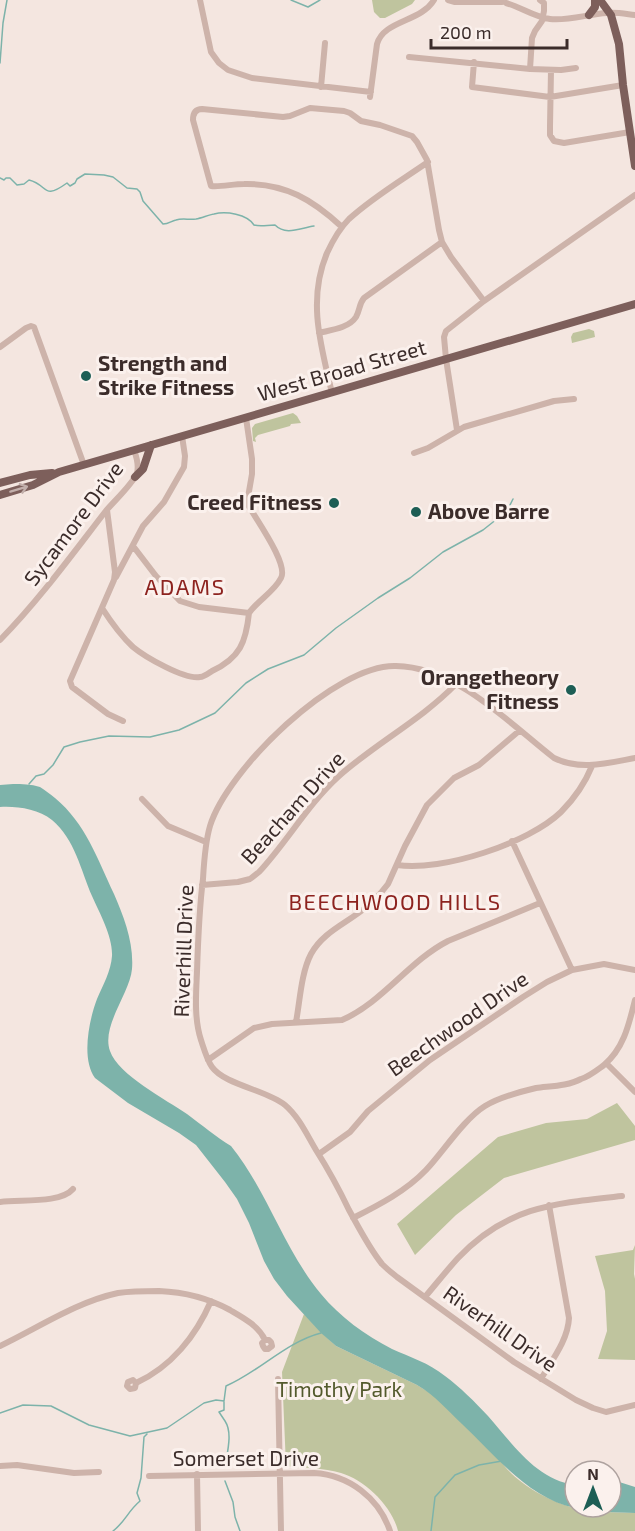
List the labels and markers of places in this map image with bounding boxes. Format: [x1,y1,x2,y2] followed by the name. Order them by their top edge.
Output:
[98,350,234,399] place label: Strength and Strike Fitness
[79,369,93,383] marker: Strength and Strike Fitness
[187,489,322,514] place label: Creed Fitness
[327,496,341,510] marker: Creed Fitness
[428,498,550,523] place label: Above Barre
[409,505,423,519] marker: Above Barre
[421,664,559,713] place label: Orangetheory Fitness
[564,683,578,697] marker: Orangetheory Fitness

